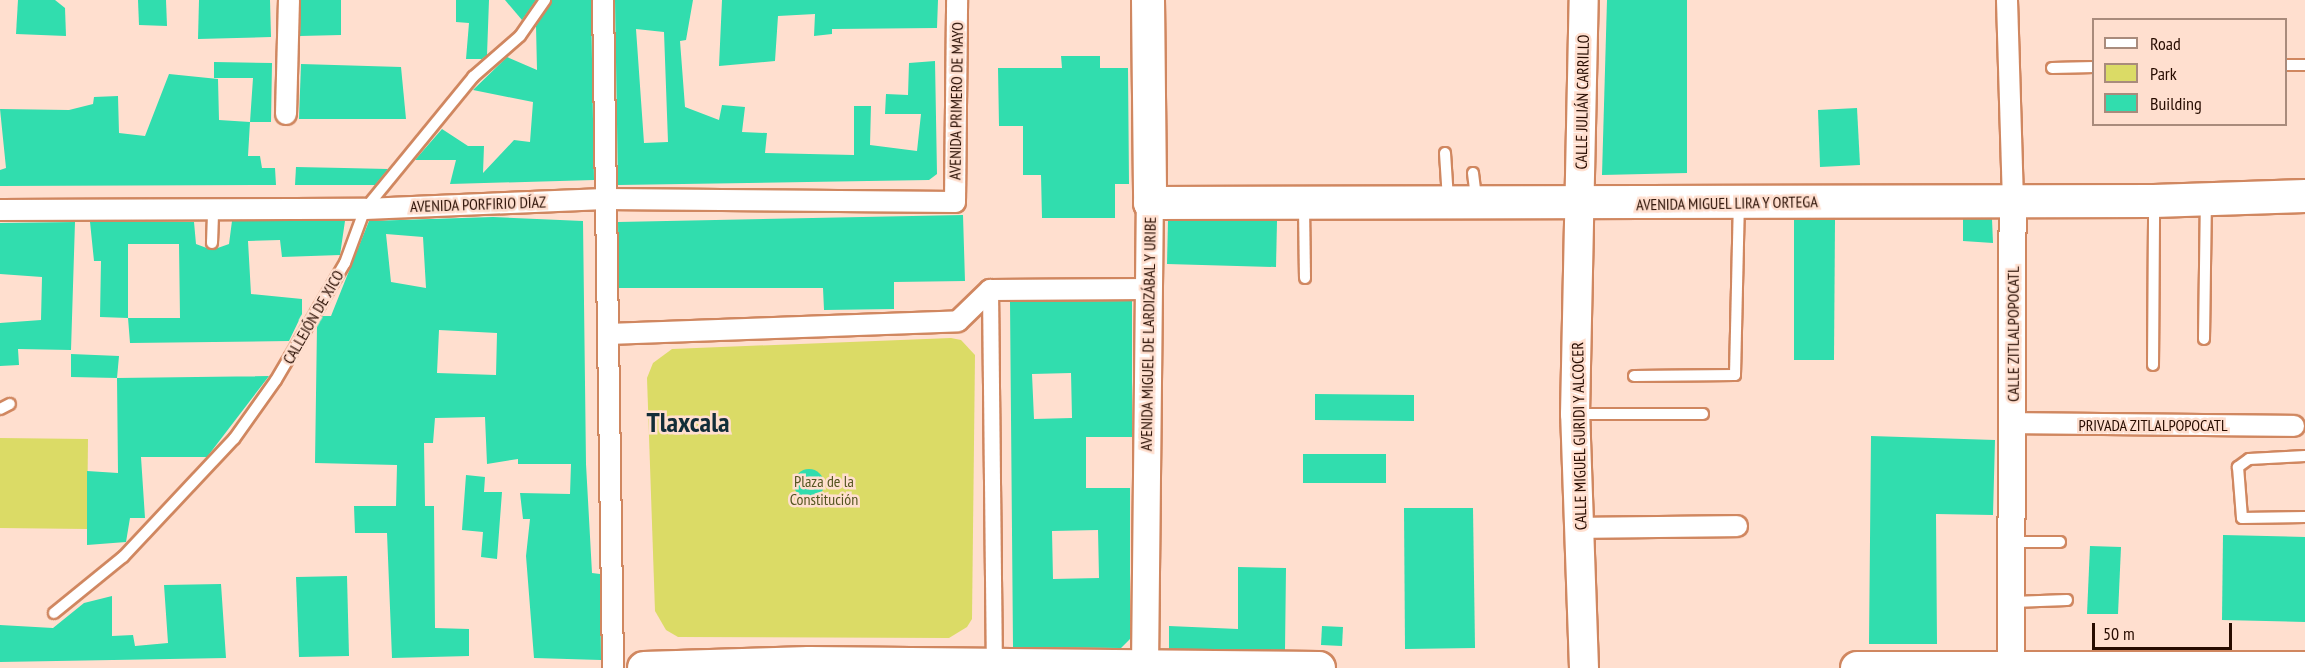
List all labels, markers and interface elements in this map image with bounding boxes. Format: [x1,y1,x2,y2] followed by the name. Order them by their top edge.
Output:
[2092,18,2287,126] legend
[945,22,967,180] street label: AVENIDA PRIMERO DE MAYO
[2150,32,2181,55] text: Road
[1571,34,1593,170] street label: CALLE JULIÁN CARRILLO
[2150,62,2177,85] text: Park
[2150,92,2202,115] text: Building
[409,192,547,216] street label: AVENIDA PORFIRIO DÍAZ
[1635,192,1819,214] street label: AVENIDA MIGUEL LIRA Y ORTEGA
[1136,216,1160,452] street label: AVENIDA MIGUEL DE LARDIZÁBAL Y URIBE
[2003,266,2023,402] street label: CALLE ZITLALPOPOCATL
[278,267,348,367] street label: CALLEJÓN DE XICO
[1568,341,1590,531] street label: CALLE MIGUEL GURIDI Y ALCOCER
[646,405,730,439] district label: Tlaxcala
[2078,415,2228,435] street label: PRIVADA ZITLALPOPOCATL
[790,471,858,509] park label: Plaza de la Constitución
[2095,611,2234,649] scale bar
[2103,622,2135,645] text: 50 m

